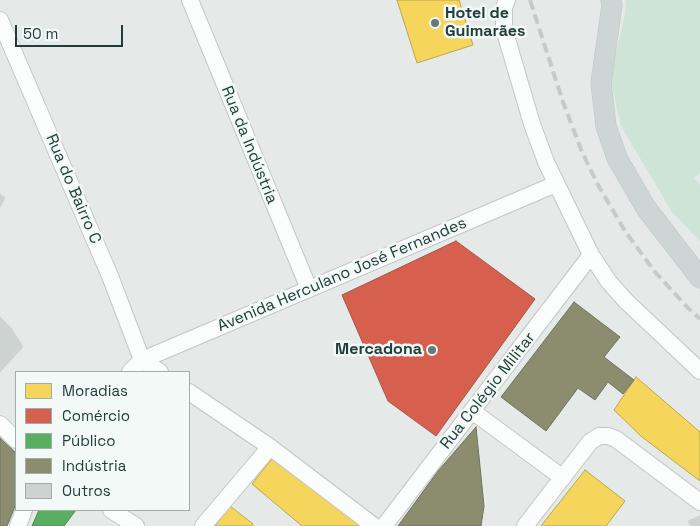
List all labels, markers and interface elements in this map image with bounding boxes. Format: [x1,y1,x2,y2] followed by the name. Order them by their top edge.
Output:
[445,4,525,42] place label: Hotel de Guimarães
[18,15,125,47] scale bar
[429,17,441,29] marker: Hotel de Guimarães
[23,24,58,43] text: 50 m
[217,83,281,207] street label: Rua da Indústria
[41,131,105,247] street label: Rua do Bairro C
[214,214,470,336] street label: Avenida Herculano José Fernandes
[436,329,540,453] street label: Rua Colégio Militar
[335,340,422,360] place label: Mercadona
[426,344,438,356] marker: Mercadona
[15,371,190,511] legend
[62,381,128,400] text: Moradias
[62,406,130,425] text: Comércio
[62,431,115,450] text: Público
[62,456,126,475] text: Indústria
[62,481,111,500] text: Outros

